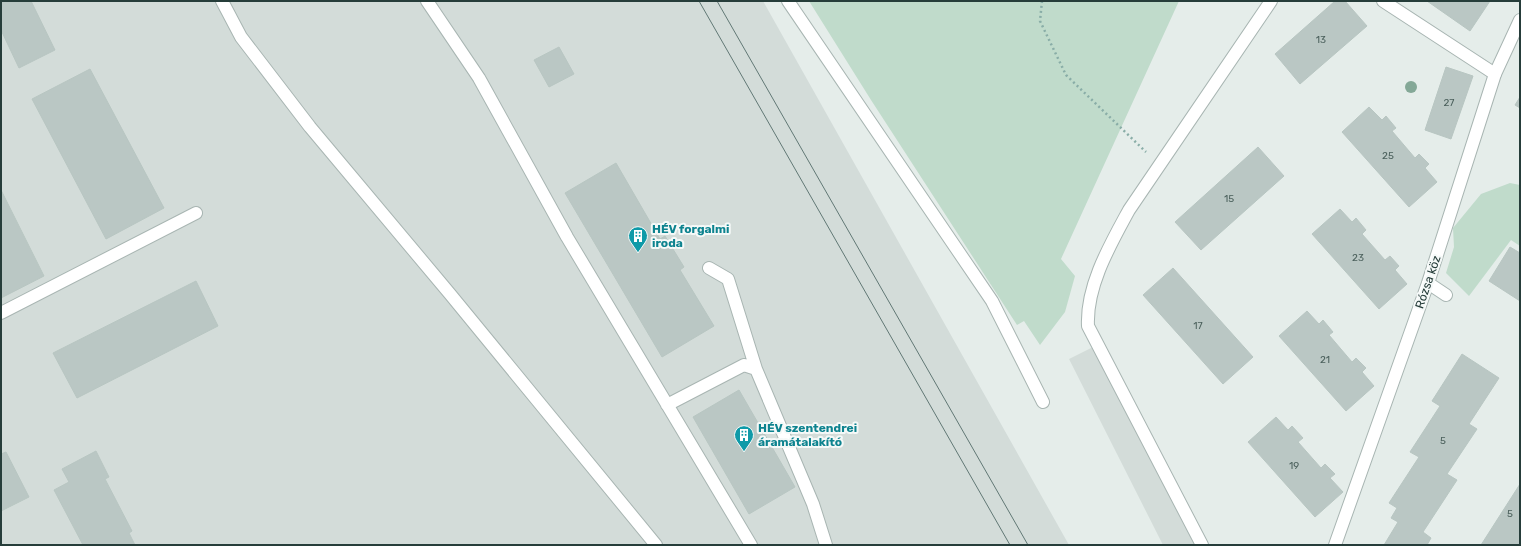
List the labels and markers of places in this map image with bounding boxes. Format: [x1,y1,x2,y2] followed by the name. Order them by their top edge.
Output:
[652,222,729,250] place label: HÉV forgalmi iroda
[627,225,649,253] building icon: HÉV forgalmi iroda
[758,421,857,449] place label: HÉV szentendrei áramátalakító
[733,424,755,452] building icon: HÉV szentendrei áramátalakító

